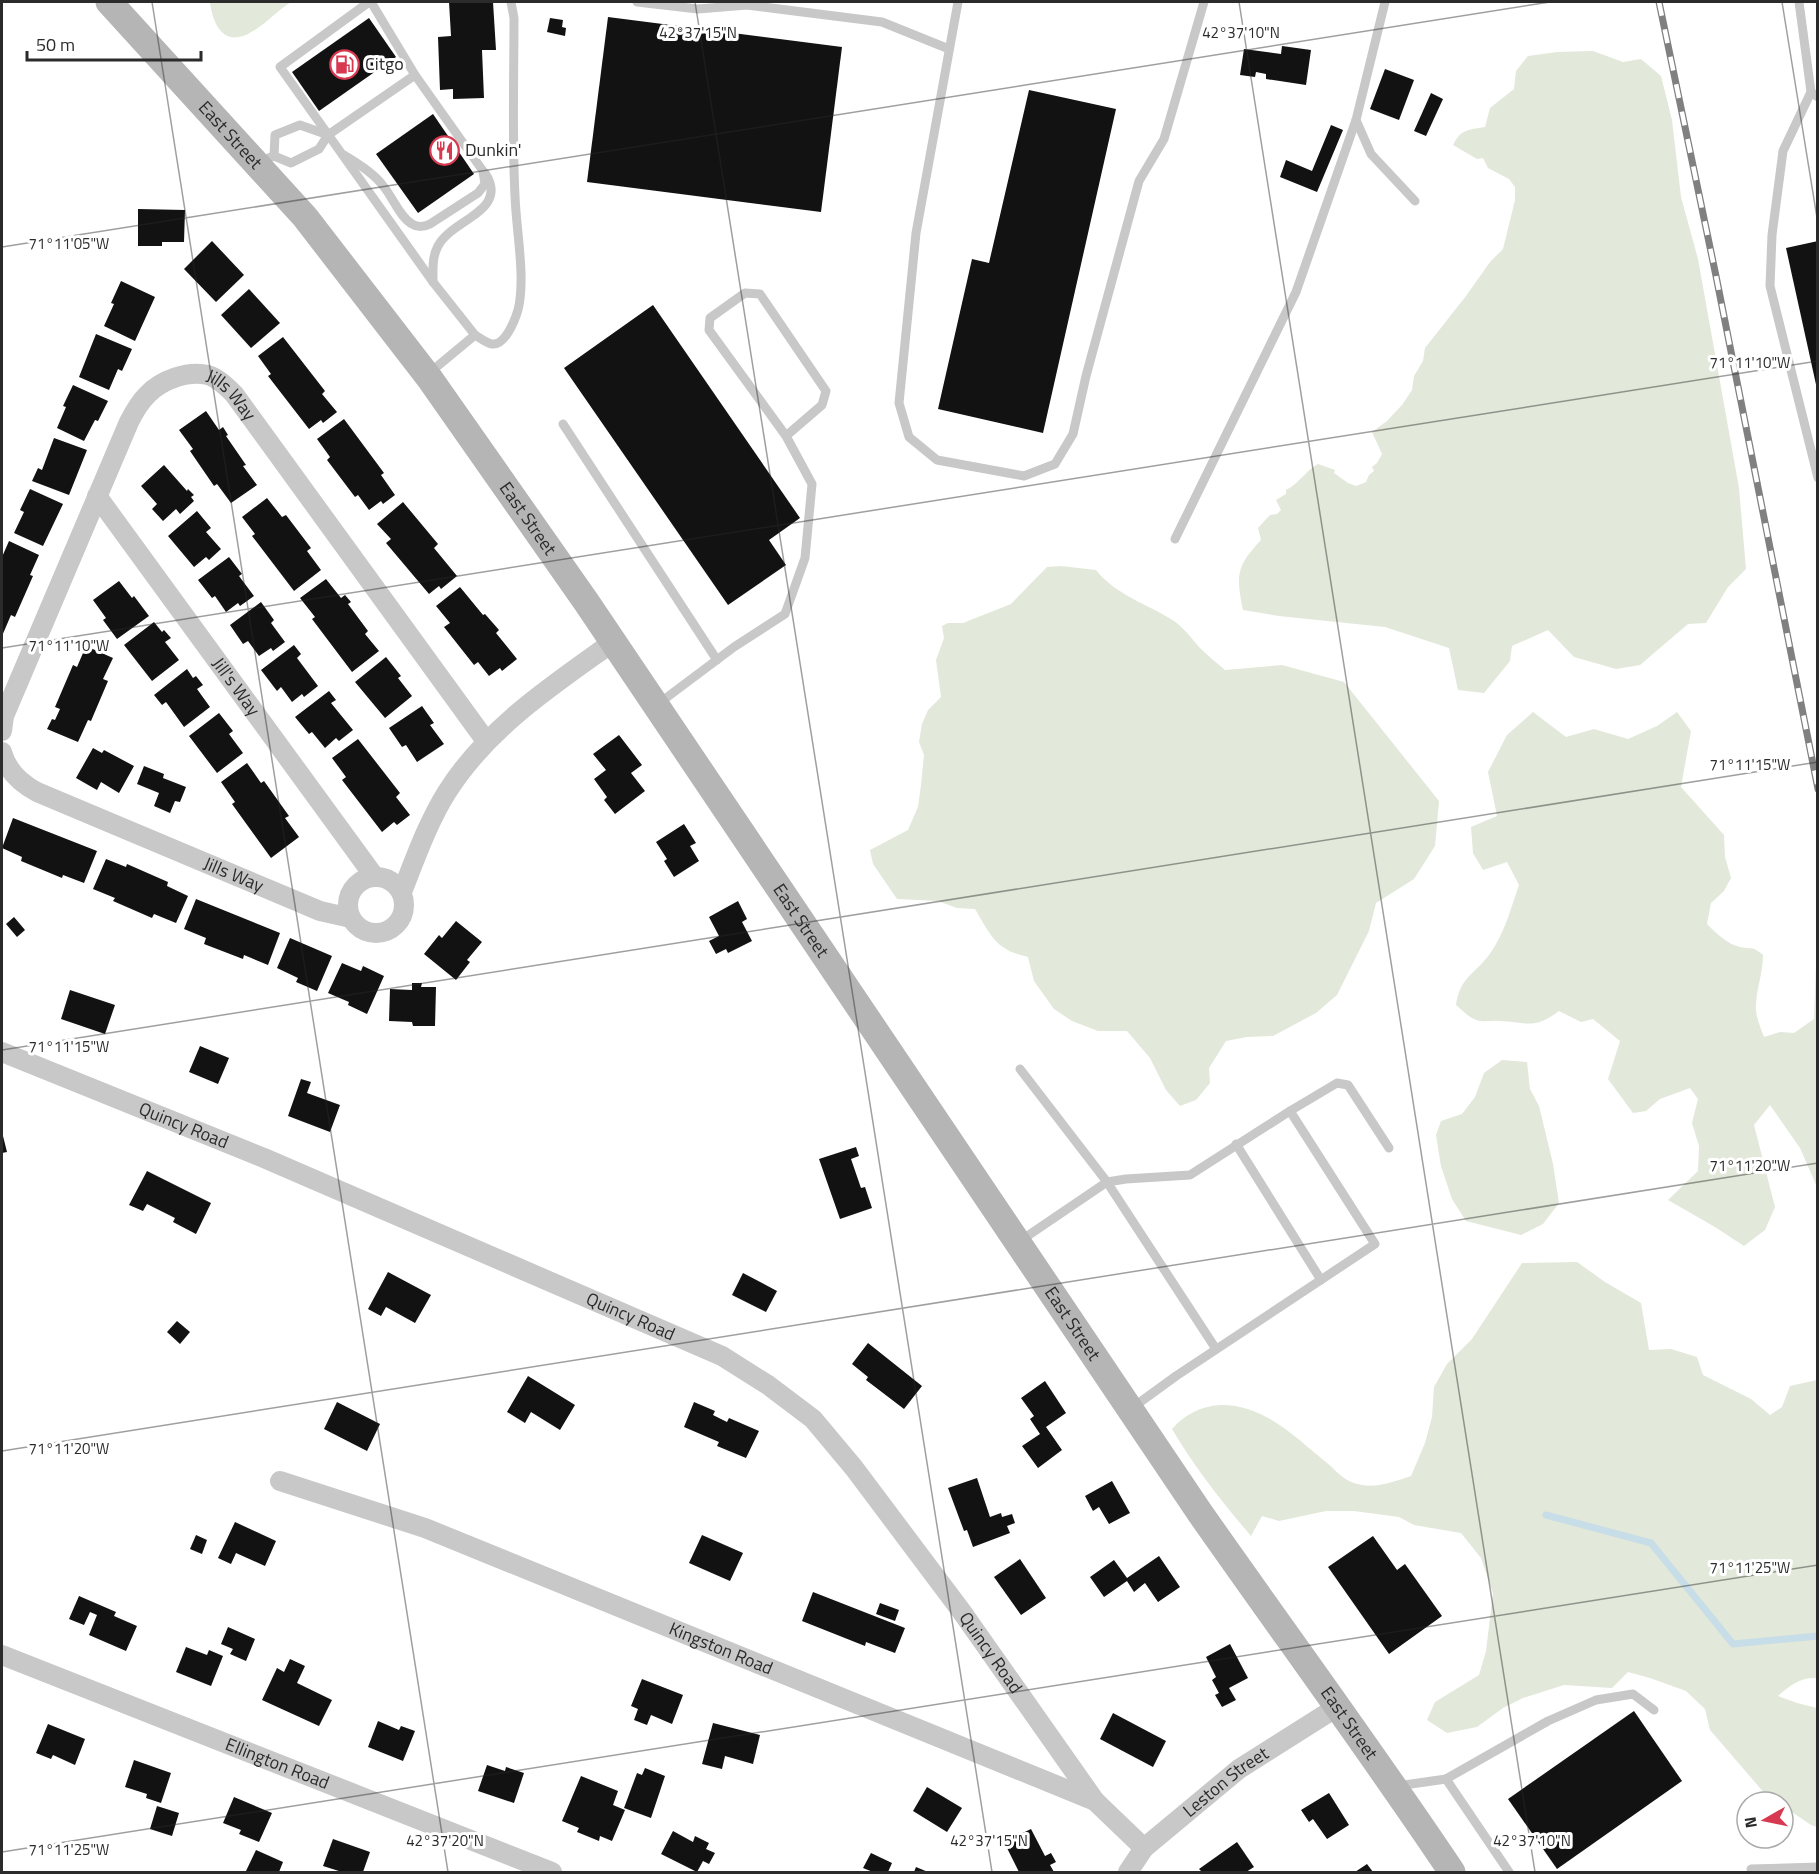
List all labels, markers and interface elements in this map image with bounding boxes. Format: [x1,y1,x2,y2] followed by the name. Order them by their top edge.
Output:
[659,21,737,44] text: 42°37'15"N
[1202,21,1280,44] text: 42°37'10"N
[27,24,201,62] scale bar
[36,31,75,58] text: 50 m
[328,48,360,80] fuel station icon: Citgo
[365,50,404,77] place label: Citgo
[192,94,269,175] street label: East Street
[428,134,460,166] restaurant icon: Dunkin'
[465,136,522,163] place label: Dunkin'
[29,232,109,255] text: 71°11'05"W
[1710,351,1790,374] text: 71°11'10"W
[203,362,263,426] street label: Jills Way
[493,476,564,561] street label: East Street
[29,634,109,657] text: 71°11'10"W
[206,651,267,722] street label: Jill's Way
[1710,753,1790,776] text: 71°11'15"W
[199,850,268,899] street label: Jills Way
[767,878,836,963] street label: East Street
[29,1035,109,1058] text: 71°11'15"W
[135,1095,233,1155] street label: Quincy Road
[1710,1154,1790,1177] text: 71°11'20"W
[1038,1281,1108,1366] street label: East Street
[582,1285,680,1347] street label: Quincy Road
[29,1437,109,1460] text: 71°11'20"W
[1710,1556,1790,1579] text: 71°11'25"W
[953,1606,1029,1699] street label: Quincy Road
[665,1615,777,1681] street label: Kingston Road
[1314,1681,1385,1766] street label: East Street
[222,1730,334,1796] street label: Ellington Road
[1177,1739,1274,1823] street label: Leston Street
[1735,1790,1795,1850] north arrow
[1737,1815,1763,1830] text: N
[406,1829,484,1852] text: 42°37'20"N
[950,1829,1028,1852] text: 42°37'15"N
[1493,1829,1571,1852] text: 42°37'10"N
[29,1838,109,1861] text: 71°11'25"W

